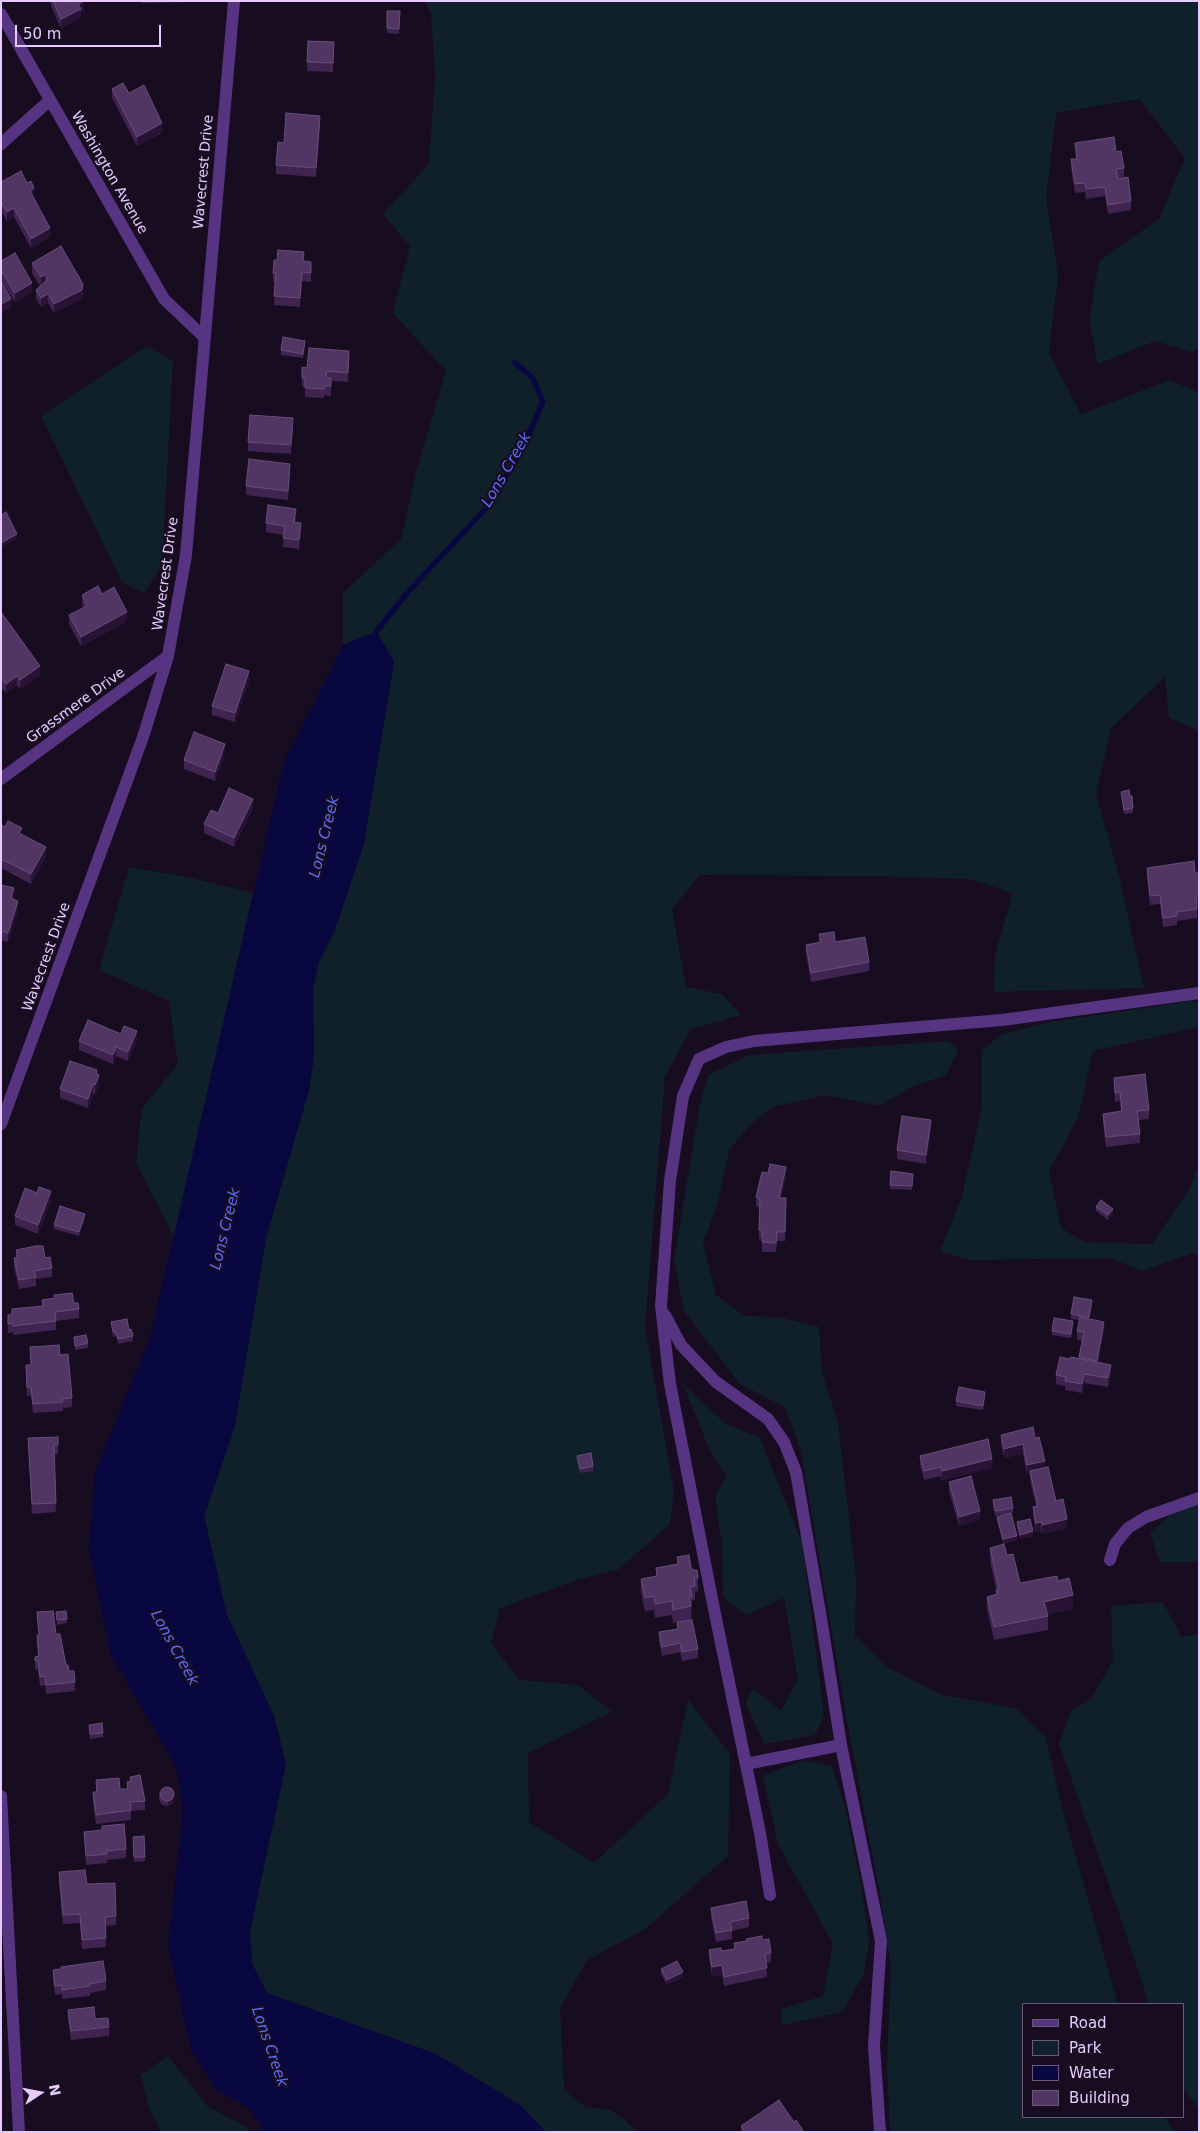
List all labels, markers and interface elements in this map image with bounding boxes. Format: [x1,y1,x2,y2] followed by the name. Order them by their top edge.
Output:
[18,15,164,47] scale bar
[23,25,61,43] text: 50 m
[67,109,151,237] street label: Washington Avenue
[191,114,217,230] street label: Wavecrest Drive
[478,429,536,511] water label: Lons Creek
[150,516,182,632] street label: Wavecrest Drive
[23,665,129,747] street label: Grassmere Drive
[306,794,344,880] water label: Lons Creek
[19,900,75,1014] street label: Wavecrest Drive
[207,1186,245,1272] water label: Lons Creek
[146,1607,202,1689] water label: Lons Creek
[1022,2003,1185,2118] legend
[247,2005,291,2089] water label: Lons Creek
[1069,2014,1107,2032] text: Road
[1069,2039,1101,2057] text: Park
[1069,2064,1113,2082] text: Water
[15,2068,65,2118] north arrow
[46,2083,64,2097] text: N
[1069,2089,1130,2107] text: Building

